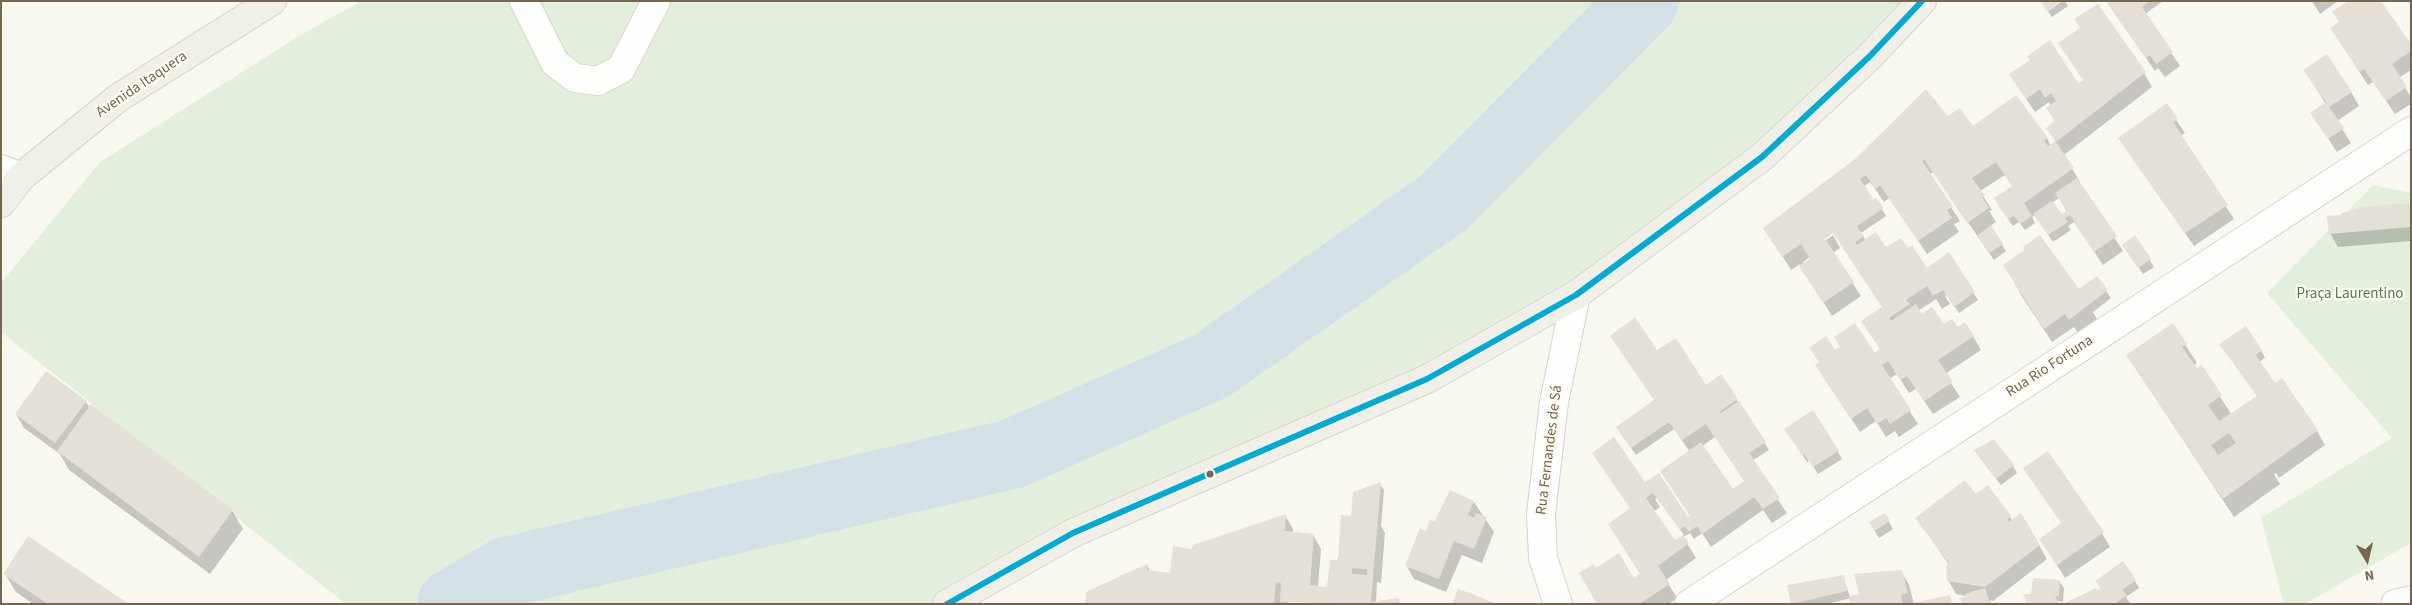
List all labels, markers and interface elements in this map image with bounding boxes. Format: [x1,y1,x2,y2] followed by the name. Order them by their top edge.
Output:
[93,48,191,122] street label: Avenida Itaquera
[2297,286,2403,304] park label: Praça Laurentino
[2003,332,2097,402] street label: Rua Rio Fortuna
[1533,384,1567,516] street label: Rua Fernandes de Sá
[1205,469,1215,479] unlabelled marker
[2342,535,2392,585] north arrow
[2363,564,2376,585] text: N

